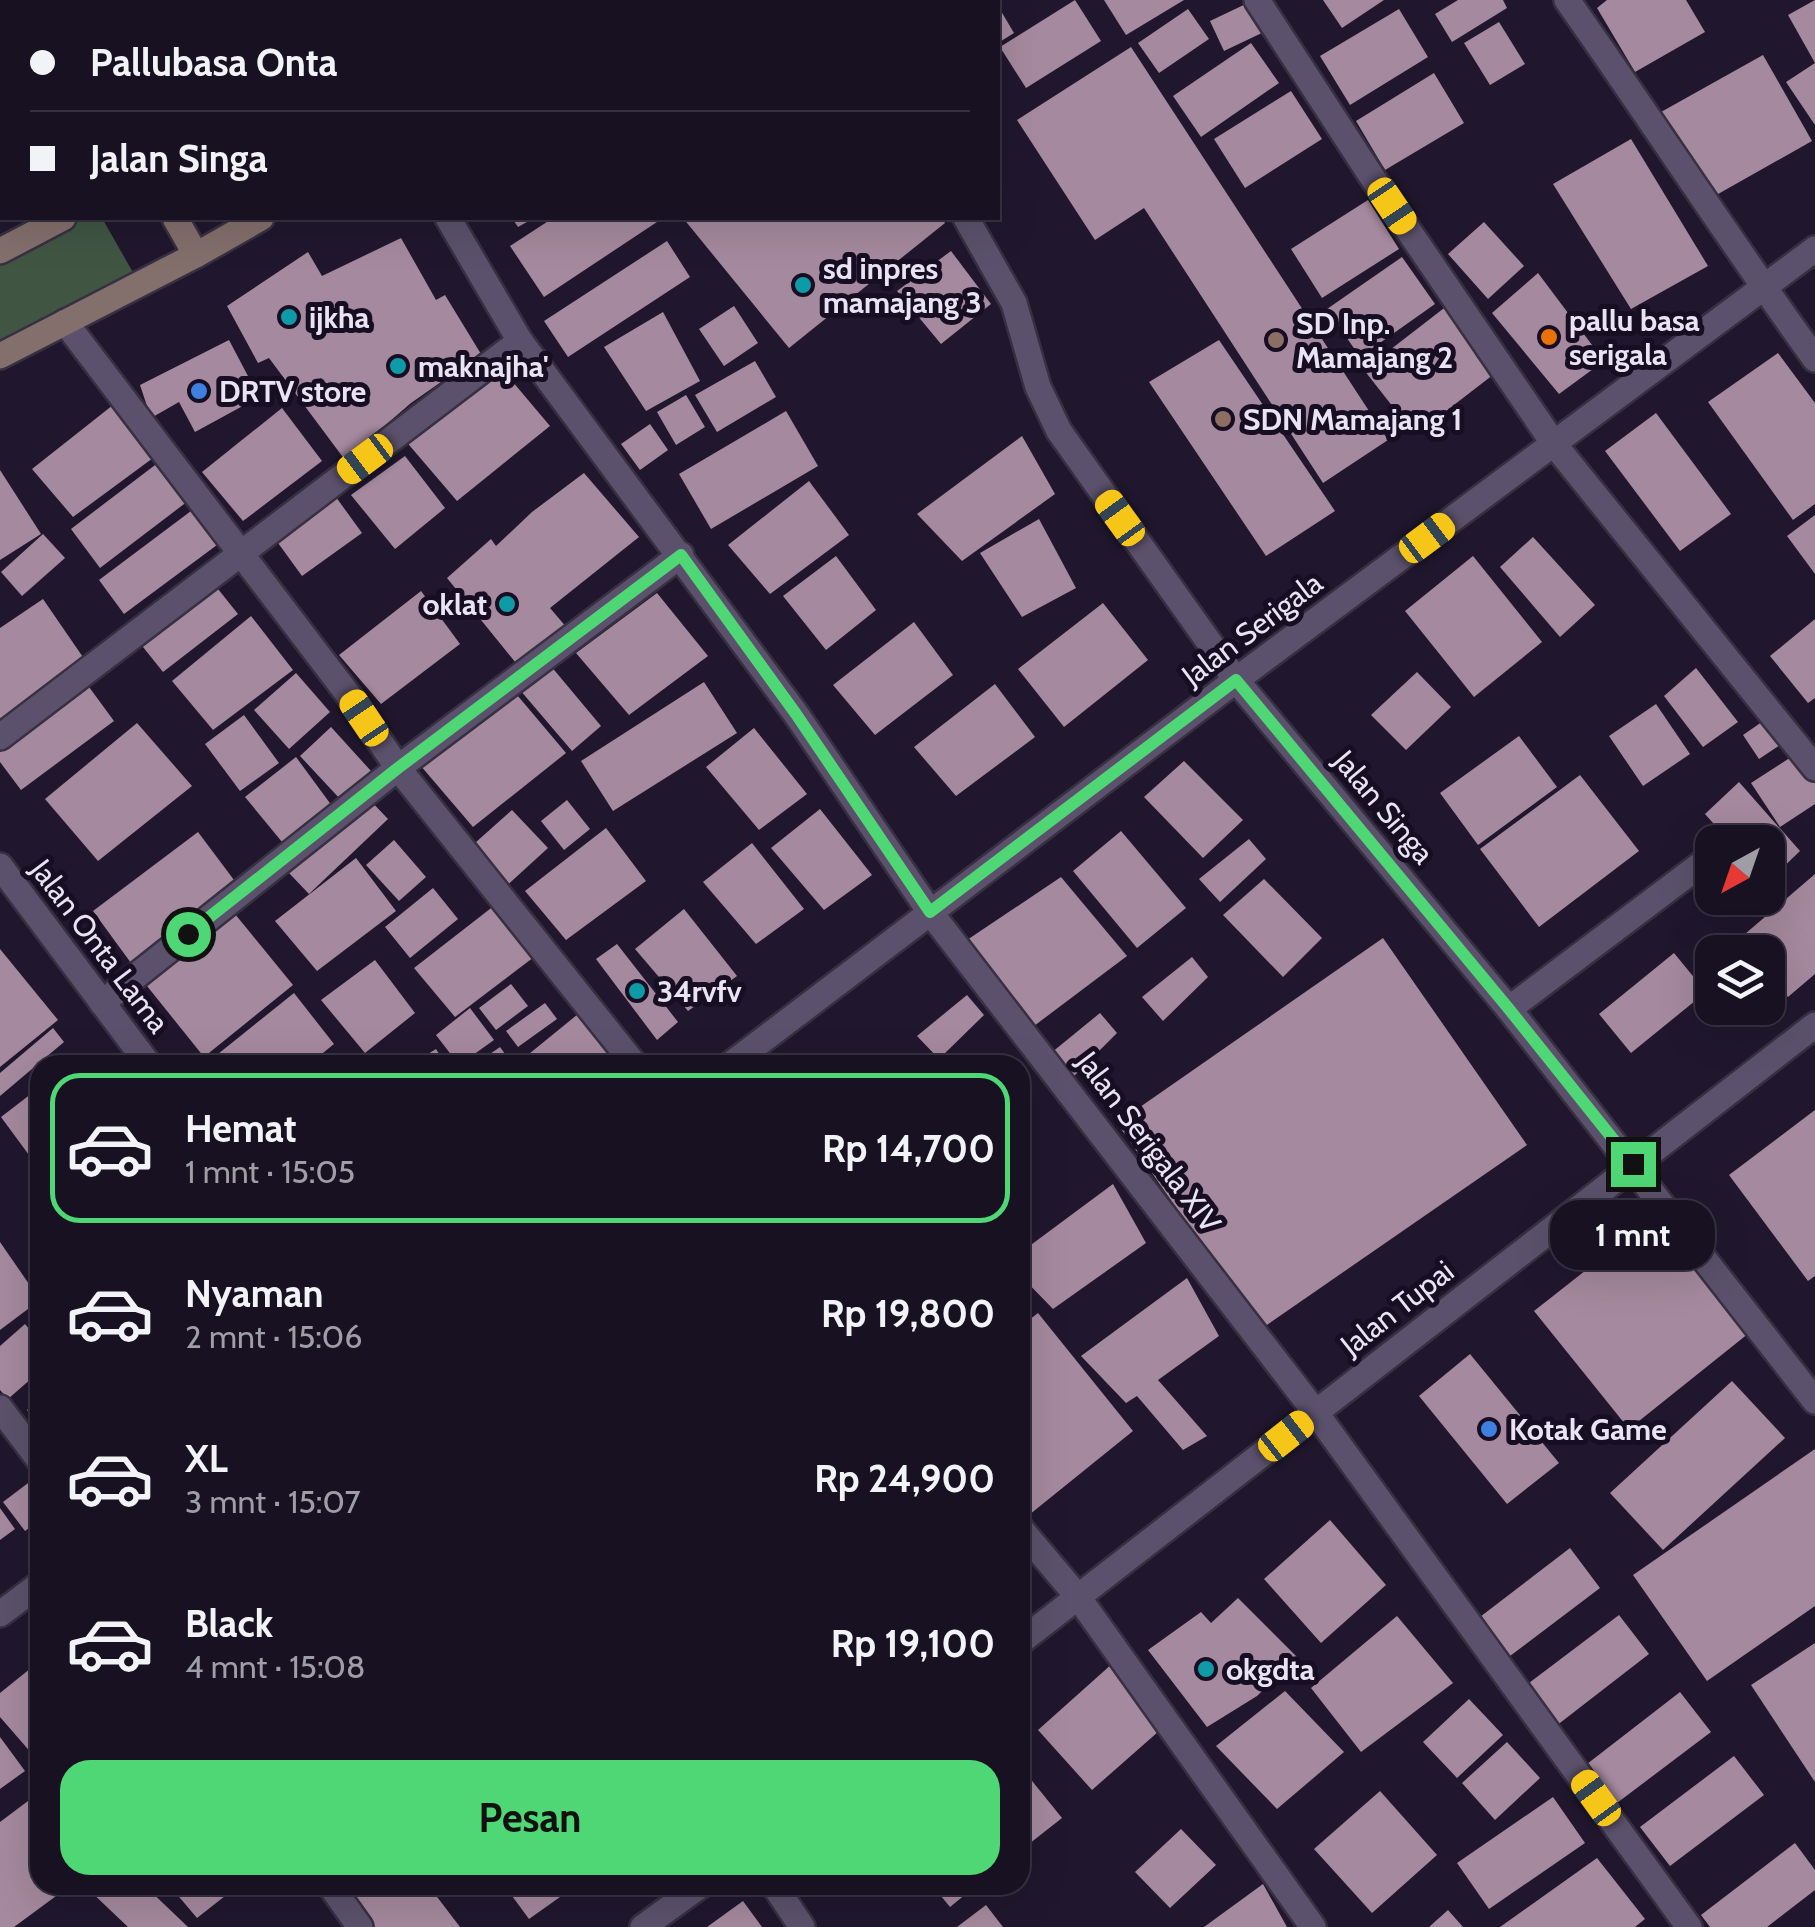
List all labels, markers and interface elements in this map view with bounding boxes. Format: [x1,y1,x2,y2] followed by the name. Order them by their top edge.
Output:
[90,39,337,86] text: Pallubasa Onta
[90,135,268,182] text: Jalan Singa
[1363,173,1421,239] car
[823,250,982,321] place label: sd inpres mamajang 3
[792,274,814,296] marker: sd inpres mamajang 3
[309,299,369,336] place label: ijkha
[1569,302,1700,373] place label: pallu basa serigala
[1296,305,1453,376] place label: SD Inp. Mamajang 2
[278,306,300,328] marker: ijkha
[1538,326,1560,348] marker: pallu basa serigala
[1265,329,1287,351] marker: SD Inp. Mamajang 2
[418,348,549,385] place label: maknajha'
[387,355,409,377] marker: maknajha'
[219,373,366,410] place label: DRTV store
[188,380,210,402] marker: DRTV store
[1243,401,1462,438] place label: SDN Mamajang 1
[1212,408,1234,430] marker: SDN Mamajang 1
[332,429,398,489] car
[1090,485,1150,551] car
[1394,508,1460,568] car
[1174,564,1330,694] street label: Jalan Serigala
[422,586,487,623] place label: oklat
[496,593,518,615] marker: oklat
[335,685,393,751] car
[1325,742,1442,872] street label: Jalan Singa
[1695,825,1785,915] north arrow
[1695,825,1785,1025] map controls
[22,851,178,1040] street label: Jalan Onta Lama
[166,912,211,957] route start
[1695,935,1785,1025] button: layers
[657,973,742,1010] place label: 34rvfv
[626,980,648,1002] marker: 34rvfv
[1068,1043,1229,1240] street label: Jalan Serigala XIV
[65,1103,155,1193] icon: car
[185,1105,297,1152] text: Hemat
[822,1125,995,1172] text: Rp 14,700
[1611,1142,1656,1187] route end
[185,1152,355,1191] text: 1 mnt · 15:05
[1550,1199,1716,1269] callout: 1 mnt
[1595,1215,1670,1254] text: 1 mnt
[1332,1252,1461,1364] street label: Jalan Tupai
[65,1268,155,1358] icon: car
[185,1270,324,1317] text: Nyaman
[821,1290,995,1337] text: Rp 19,800
[185,1317,362,1356] text: 2 mnt · 15:06
[1253,1406,1319,1466] car
[1509,1411,1667,1448] place label: Kotak Game
[1478,1418,1500,1440] marker: Kotak Game
[65,1433,155,1523] icon: car
[185,1435,228,1482] text: XL
[814,1455,995,1502] text: Rp 24,900
[185,1482,361,1521] text: 3 mnt · 15:07
[65,1598,155,1688] icon: car
[185,1600,273,1647] text: Black
[831,1620,995,1667] text: Rp 19,100
[185,1647,365,1686] text: 4 mnt · 15:08
[1226,1651,1315,1688] place label: okgdta
[1195,1658,1217,1680] marker: okgdta
[60,1760,1000,1875] button: Pesan
[1566,1765,1626,1831] car

